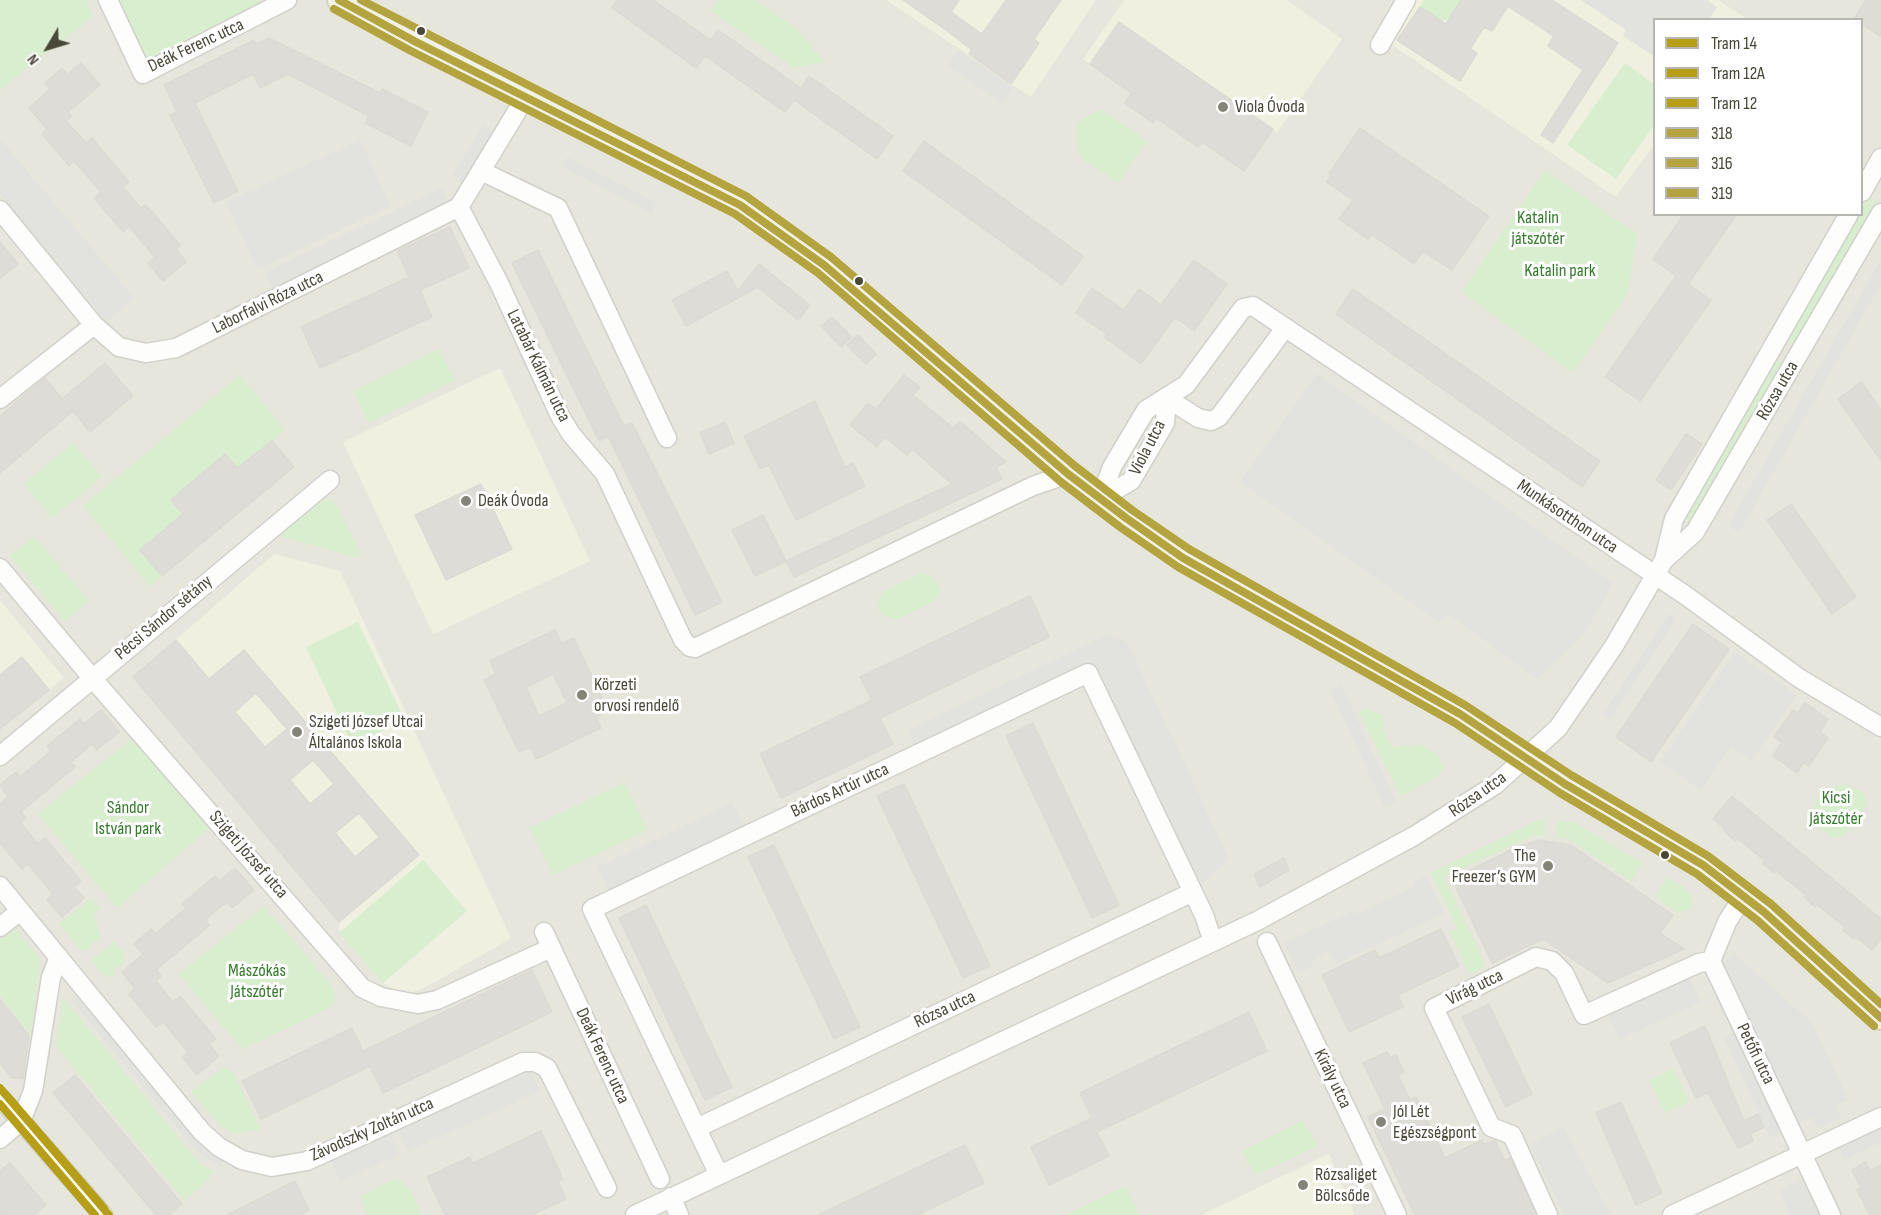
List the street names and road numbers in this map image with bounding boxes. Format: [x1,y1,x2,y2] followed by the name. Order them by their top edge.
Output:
[145,14,247,78] street label: Deák Ferenc utca
[209,267,327,339] street label: Laborfalvi Róza utca
[501,306,575,426] street label: Latabár Kálmán utca
[1752,358,1804,424] street label: Rózsa utca
[1125,417,1171,479] street label: Viola utca
[1512,475,1622,559] street label: Munkásotthon utca
[111,571,217,665] street label: Pécsi Sándor sétány
[788,759,892,823] street label: Bárdos Artúr utca
[1445,768,1511,822] street label: Rózsa utca
[204,807,292,903] street label: Szigeti József utca
[1443,965,1507,1011] street label: Virág utca
[911,987,979,1033] street label: Rózsa utca
[570,1005,634,1107] street label: Deák Ferenc utca
[1731,1020,1779,1088] street label: Petőfi utca
[1308,1046,1356,1112] street label: Király utca
[307,1093,437,1167] street label: Závodszky Zoltán utca

